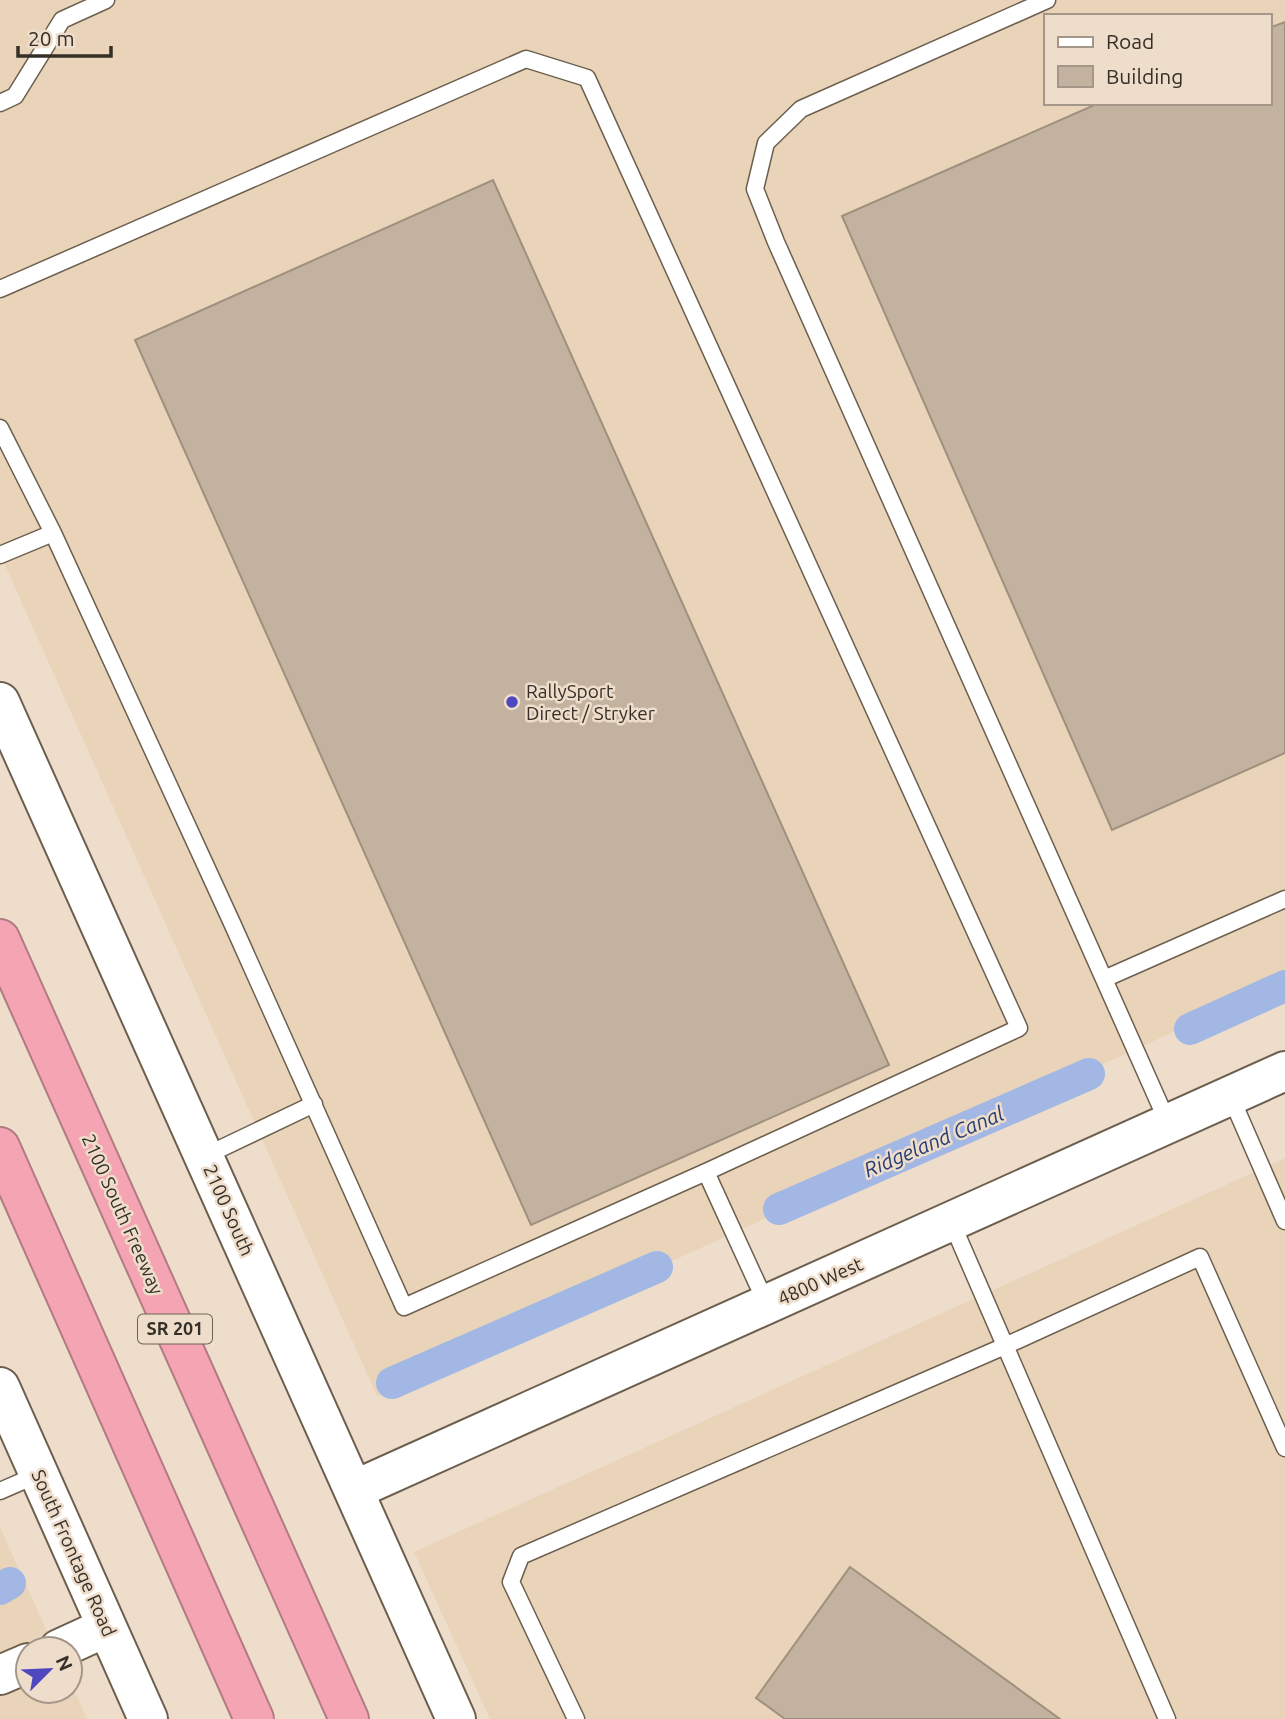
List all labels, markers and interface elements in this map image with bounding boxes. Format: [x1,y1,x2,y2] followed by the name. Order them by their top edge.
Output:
[18,14,110,58] scale bar
[1044,14,1271,105] legend
[28,26,75,50] text: 20 m
[1106,29,1154,53] text: Road
[1106,64,1183,88] text: Building
[526,680,655,724] place label: RallySport Direct / Stryker
[504,694,520,710] marker: RallySport Direct / Stryker
[860,1101,1007,1181] water label: Ridgeland Canal
[78,1130,168,1298] street label: 2100 South Freeway
[199,1161,259,1259] street label: 2100 South
[774,1252,866,1309] street label: 4800 West
[138,1314,212,1344] road number: SR 201
[27,1466,121,1640] street label: South Frontage Road
[14,1635,84,1705] north arrow
[52,1652,77,1674] text: N

